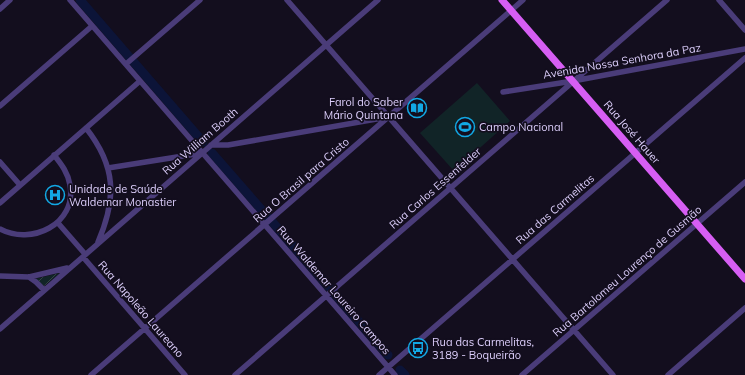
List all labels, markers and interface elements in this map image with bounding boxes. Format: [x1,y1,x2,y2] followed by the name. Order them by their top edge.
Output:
[542,40,702,82] street label: Avenida Nossa Senhora da Paz
[324,95,403,122] place label: Farol do Saber Mário Quintana
[406,97,428,119] library icon: Farol do Saber Mário Quintana
[601,98,663,166] street label: Rua José Hauer
[159,104,241,178] street label: Rua William Booth
[454,116,476,138] sports icon: Campo Nacional
[479,120,563,134] place label: Campo Nacional
[250,134,352,226] street label: Rua O Brasil para Cristo
[386,144,484,232] street label: Rua Carlos Essenfelder
[513,171,597,247] street label: Rua das Carmelitas
[69,182,176,209] place label: Unidade de Saúde Waldemar Monastier
[44,184,66,206] hospital icon: Unidade de Saúde Waldemar Monastier
[550,202,704,340] street label: Rua Bartolomeu Lourenço de Gusmão
[274,223,394,357] street label: Rua Waldemar Loureiro Campos
[95,258,187,360] street label: Rua Napoleão Laureano
[432,335,534,362] place label: Rua das Carmelitas, 3189 - Boqueirão
[407,337,429,359] bus stop icon: Rua das Carmelitas, 3189 - Boqueirão

